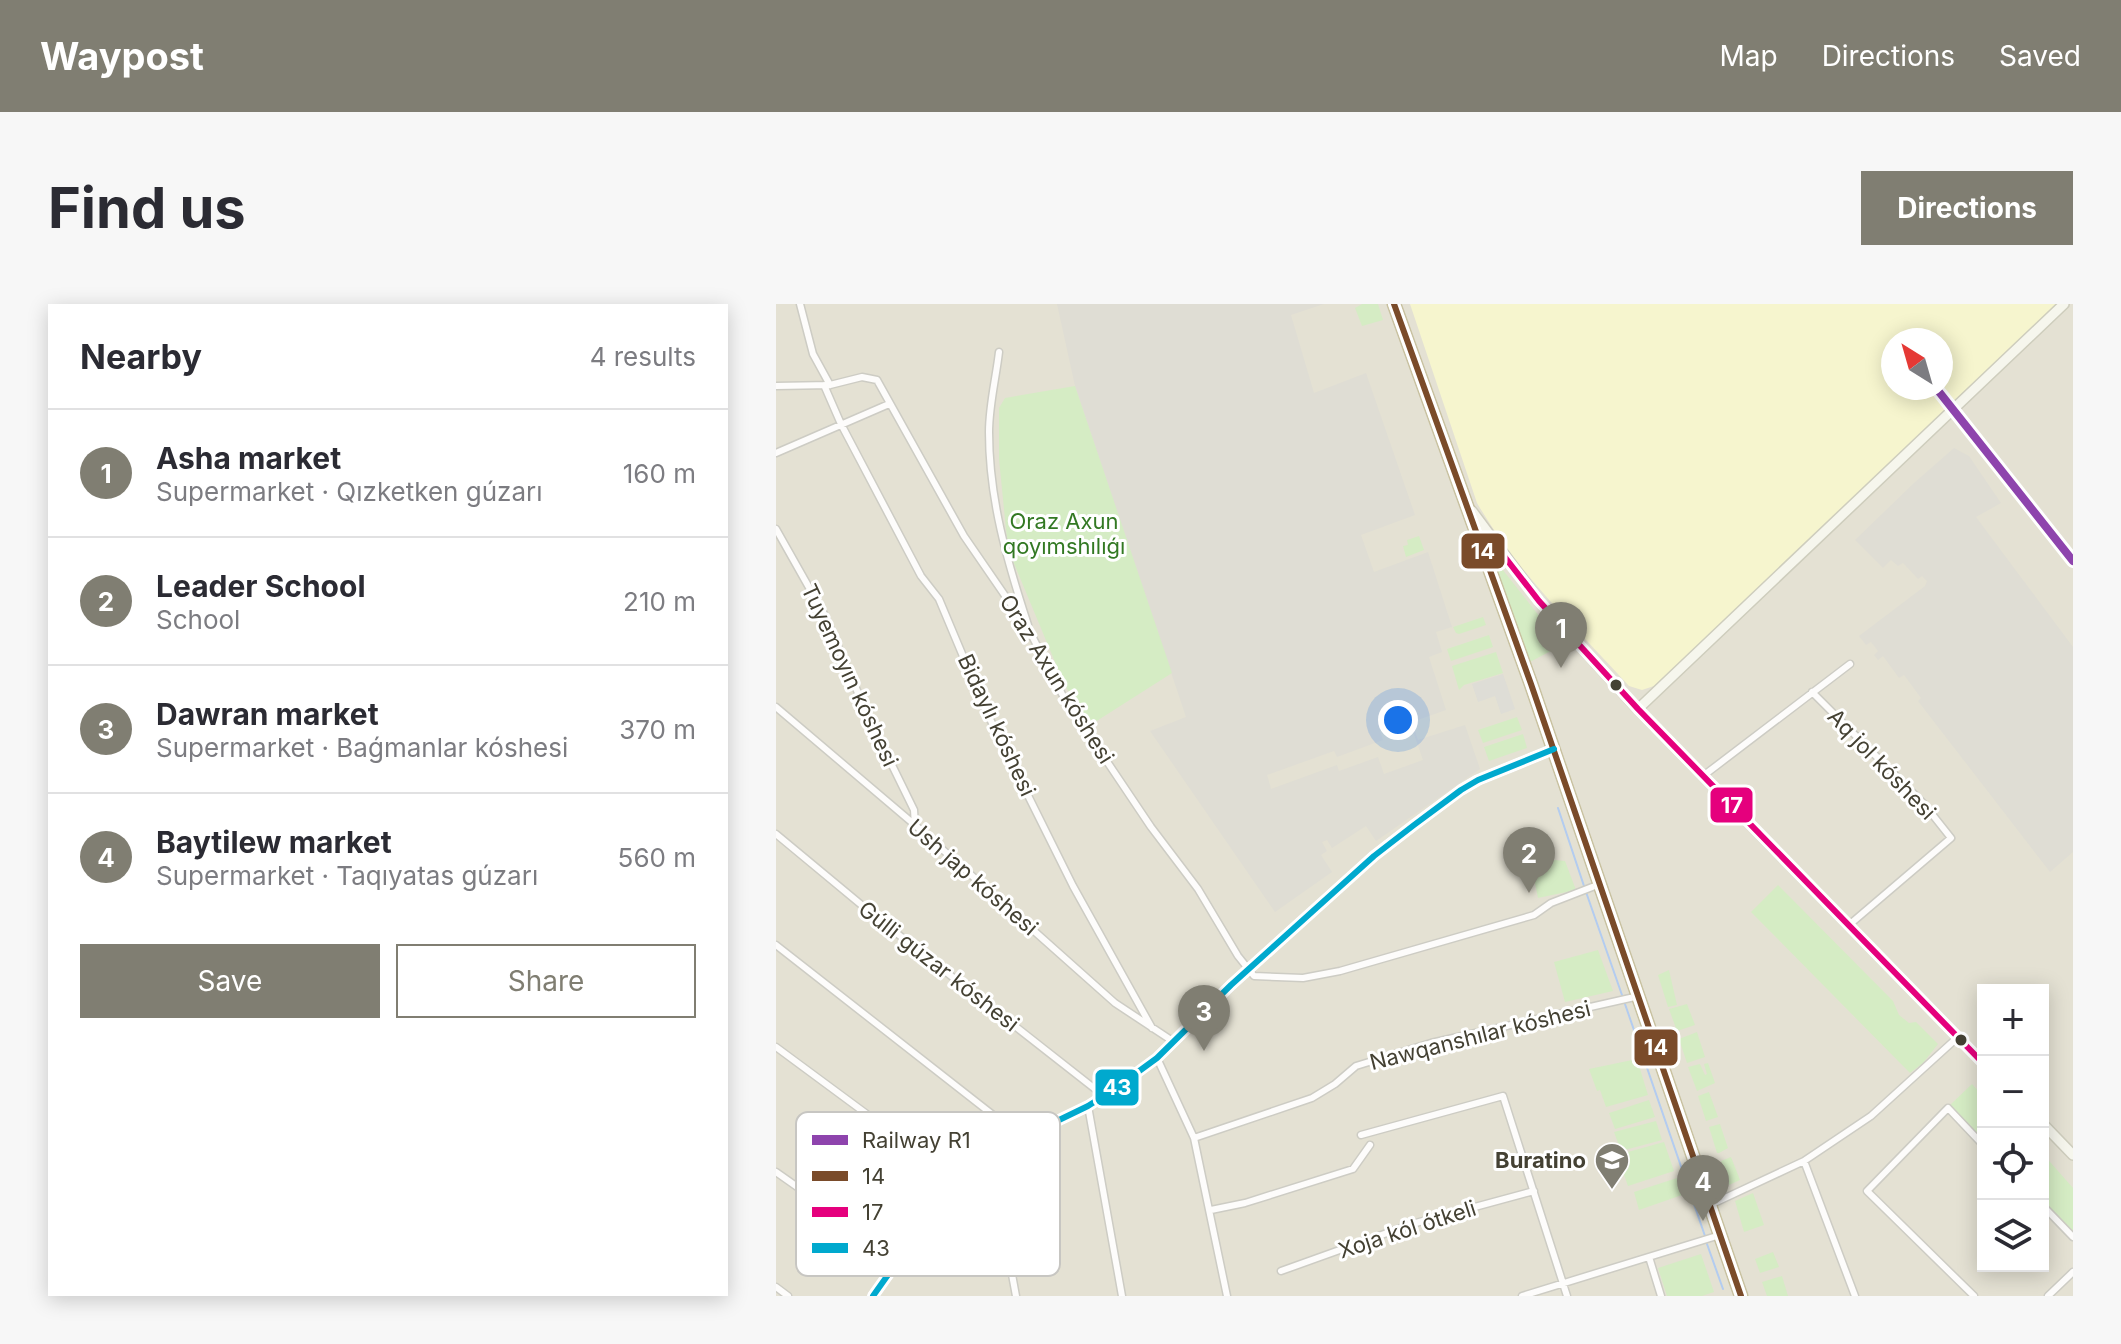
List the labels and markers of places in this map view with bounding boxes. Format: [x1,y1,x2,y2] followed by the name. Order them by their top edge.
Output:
[1535,602,1587,668] pin: 1
[1608,677,1624,693] unlabelled marker
[1503,827,1555,893] pin: 2
[1178,985,1230,1051] pin: 3
[1953,1032,1969,1048] unlabelled marker
[1593,1141,1631,1191] school or university icon: Buratino
[1495,1147,1586,1173] place label: Buratino
[1677,1155,1729,1221] pin: 4

